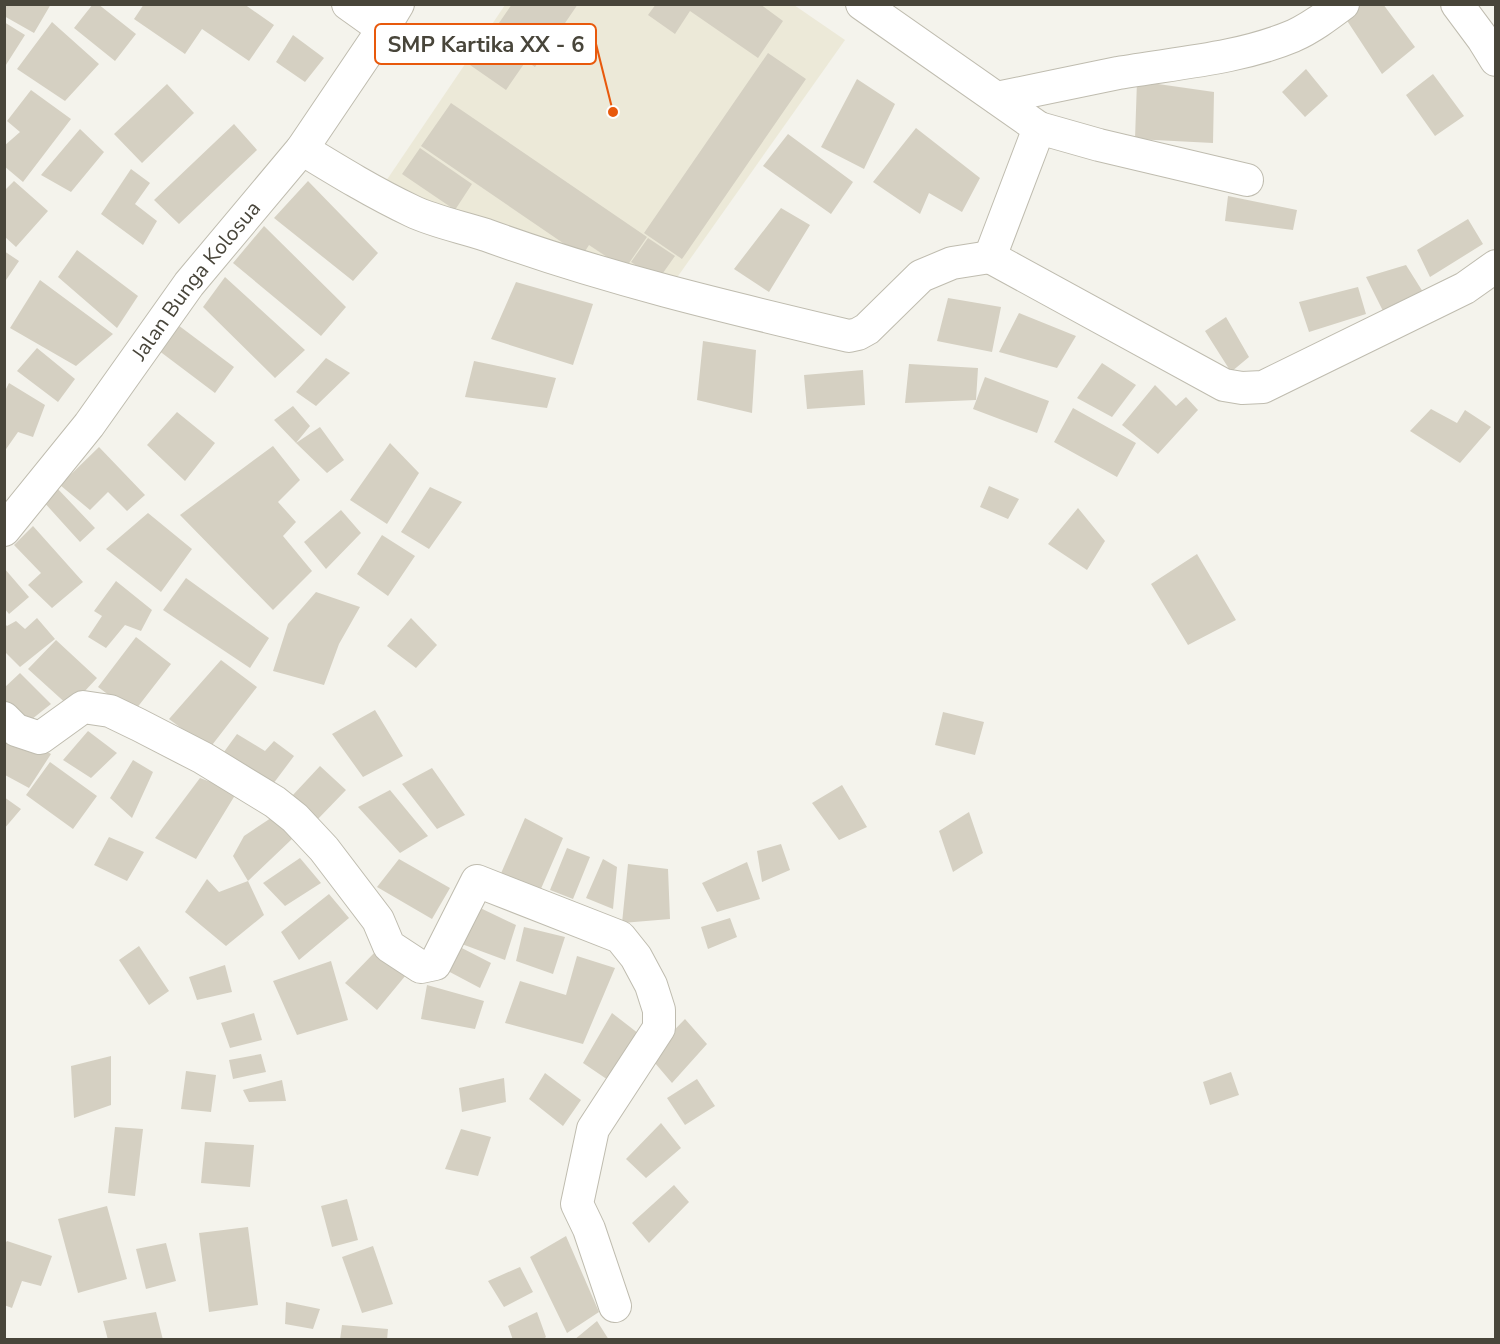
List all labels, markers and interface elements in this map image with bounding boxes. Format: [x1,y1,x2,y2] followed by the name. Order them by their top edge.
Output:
[375,24,596,64] callout: SMP Kartika XX - 6
[387,30,585,60] text: SMP Kartika XX - 6
[125,195,267,367] street label: Jalan Bunga Kolosua

